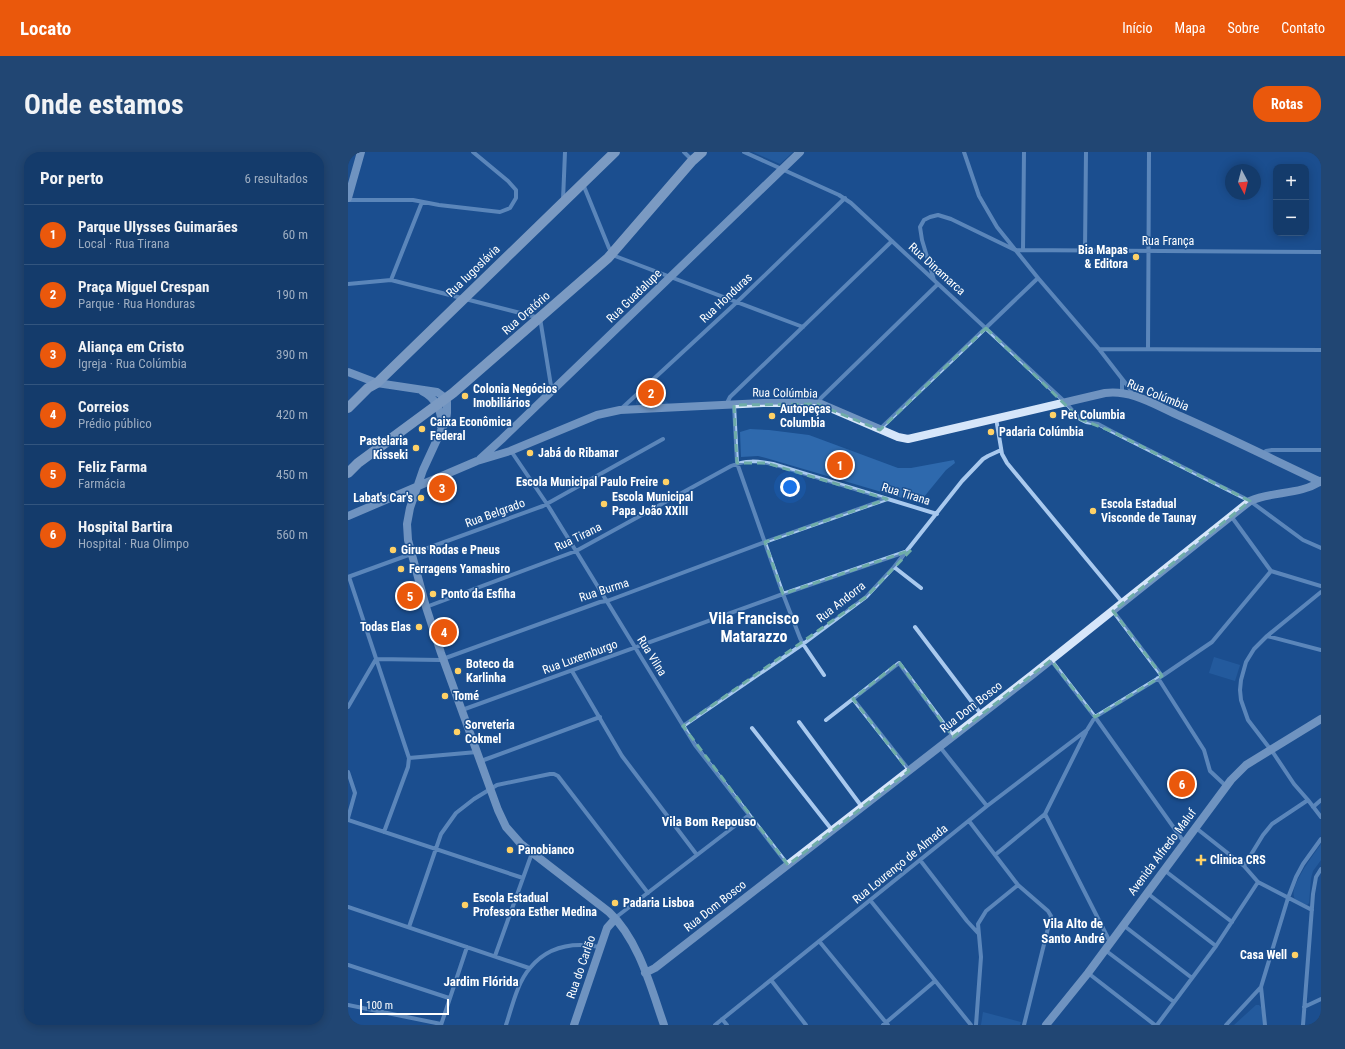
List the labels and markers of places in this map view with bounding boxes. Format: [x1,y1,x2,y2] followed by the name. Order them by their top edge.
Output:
[1078,243,1129,271] place label: Bia Mapas & Editora
[1131,252,1141,262] marker: Bia Mapas & Editora
[638,378,664,408] pin: 2
[473,382,558,410] place label: Colonia Negócios Imobiliários
[460,391,470,401] marker: Colonia Negócios Imobiliários
[780,402,831,430] place label: Autopeças Columbia
[1061,408,1126,422] place label: Pet Columbia
[1048,410,1058,420] marker: Pet Columbia
[767,411,777,421] marker: Autopeças Columbia
[430,415,512,443] place label: Caixa Econômica Federal
[417,424,427,434] marker: Caixa Econômica Federal
[999,425,1084,439] place label: Padaria Colúmbia
[986,427,996,437] marker: Padaria Colúmbia
[359,434,408,462] place label: Pastelaria Kisseki
[411,443,421,453] marker: Pastelaria Kisseki
[538,446,618,460] place label: Jabá do Ribamar
[525,448,535,458] marker: Jabá do Ribamar
[827,450,853,480] pin: 1
[429,473,455,503] pin: 3
[516,475,658,489] place label: Escola Municipal Paulo Freire
[661,477,671,487] marker: Escola Municipal Paulo Freire
[612,490,693,518] place label: Escola Municipal Papa João XXIII
[353,491,414,505] place label: Labat's Car's
[416,493,426,503] marker: Labat's Car's
[1101,497,1197,525] place label: Escola Estadual Visconde de Taunay
[599,499,609,509] marker: Escola Municipal Papa João XXIII
[1088,506,1098,516] marker: Escola Estadual Visconde de Taunay
[401,543,500,557] place label: Girus Rodas e Pneus
[388,545,398,555] marker: Girus Rodas e Pneus
[409,562,510,576] place label: Ferragens Yamashiro
[396,564,406,574] marker: Ferragens Yamashiro
[397,581,423,611] pin: 5
[441,587,516,601] place label: Ponto da Esfiha
[428,589,438,599] marker: Ponto da Esfiha
[431,617,457,647] pin: 4
[360,620,412,634] place label: Todas Elas
[414,622,424,632] marker: Todas Elas
[466,657,514,685] place label: Boteco da Karlinha
[453,666,463,676] marker: Boteco da Karlinha
[453,689,479,703] place label: Tomé
[440,691,450,701] marker: Tomé
[465,718,515,746] place label: Sorveteria Cokmel
[452,727,462,737] marker: Sorveteria Cokmel
[1169,769,1195,799] pin: 6
[518,843,574,857] place label: Panobianco
[505,845,515,855] marker: Panobianco
[1210,853,1266,867] place label: Clinica CRS
[1195,854,1207,866] marker: Clinica CRS
[473,891,597,919] place label: Escola Estadual Professora Esther Medina
[623,896,695,910] place label: Padaria Lisboa
[610,898,620,908] marker: Padaria Lisboa
[460,900,470,910] marker: Escola Estadual Professora Esther Medina
[1240,948,1287,962] place label: Casa Well
[1290,950,1300,960] marker: Casa Well

